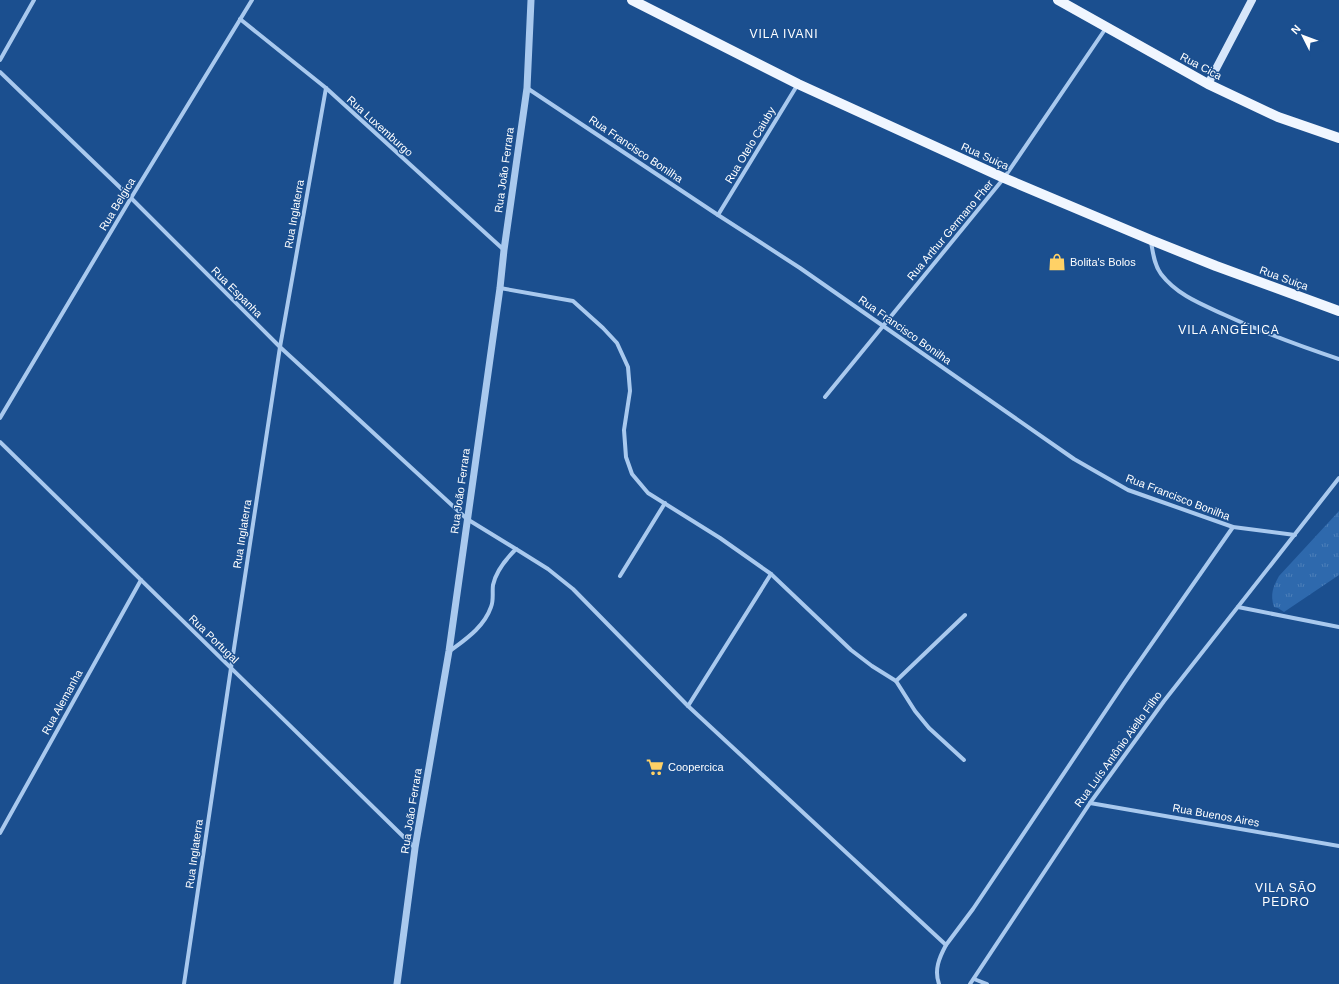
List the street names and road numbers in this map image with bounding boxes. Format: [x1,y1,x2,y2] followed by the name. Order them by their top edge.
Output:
[1178,50,1225,82] street label: Rua Cica
[345,93,415,159] street label: Rua Luxemburgo
[722,104,778,185] street label: Rua Otelo Caiuby
[587,113,686,185] street label: Rua Francisco Bonilha
[492,126,516,214] street label: Rua João Ferrara
[959,140,1011,172] street label: Rua Suiça
[97,175,138,233] street label: Rua Belgica
[905,177,996,283] street label: Rua Arthur Germano Fher
[282,178,306,249] street label: Rua Inglaterra
[209,264,265,320] street label: Rua Espanha
[1258,264,1311,293] street label: Rua Suiça
[856,293,954,367] street label: Rua Francisco Bonilha
[448,447,472,535] street label: Rua João Ferrara
[1124,472,1233,523] street label: Rua Francisco Bonilha
[231,498,254,569] street label: Rua Inglaterra
[187,612,241,666] street label: Rua Portugal
[39,667,85,736] street label: Rua Alemanha
[1072,689,1164,809] street label: Rua Luís Antônio Aiello Filho
[398,767,424,855] street label: Rua João Ferrara
[1172,801,1261,829] street label: Rua Buenos Aires
[183,818,205,889] street label: Rua Inglaterra

